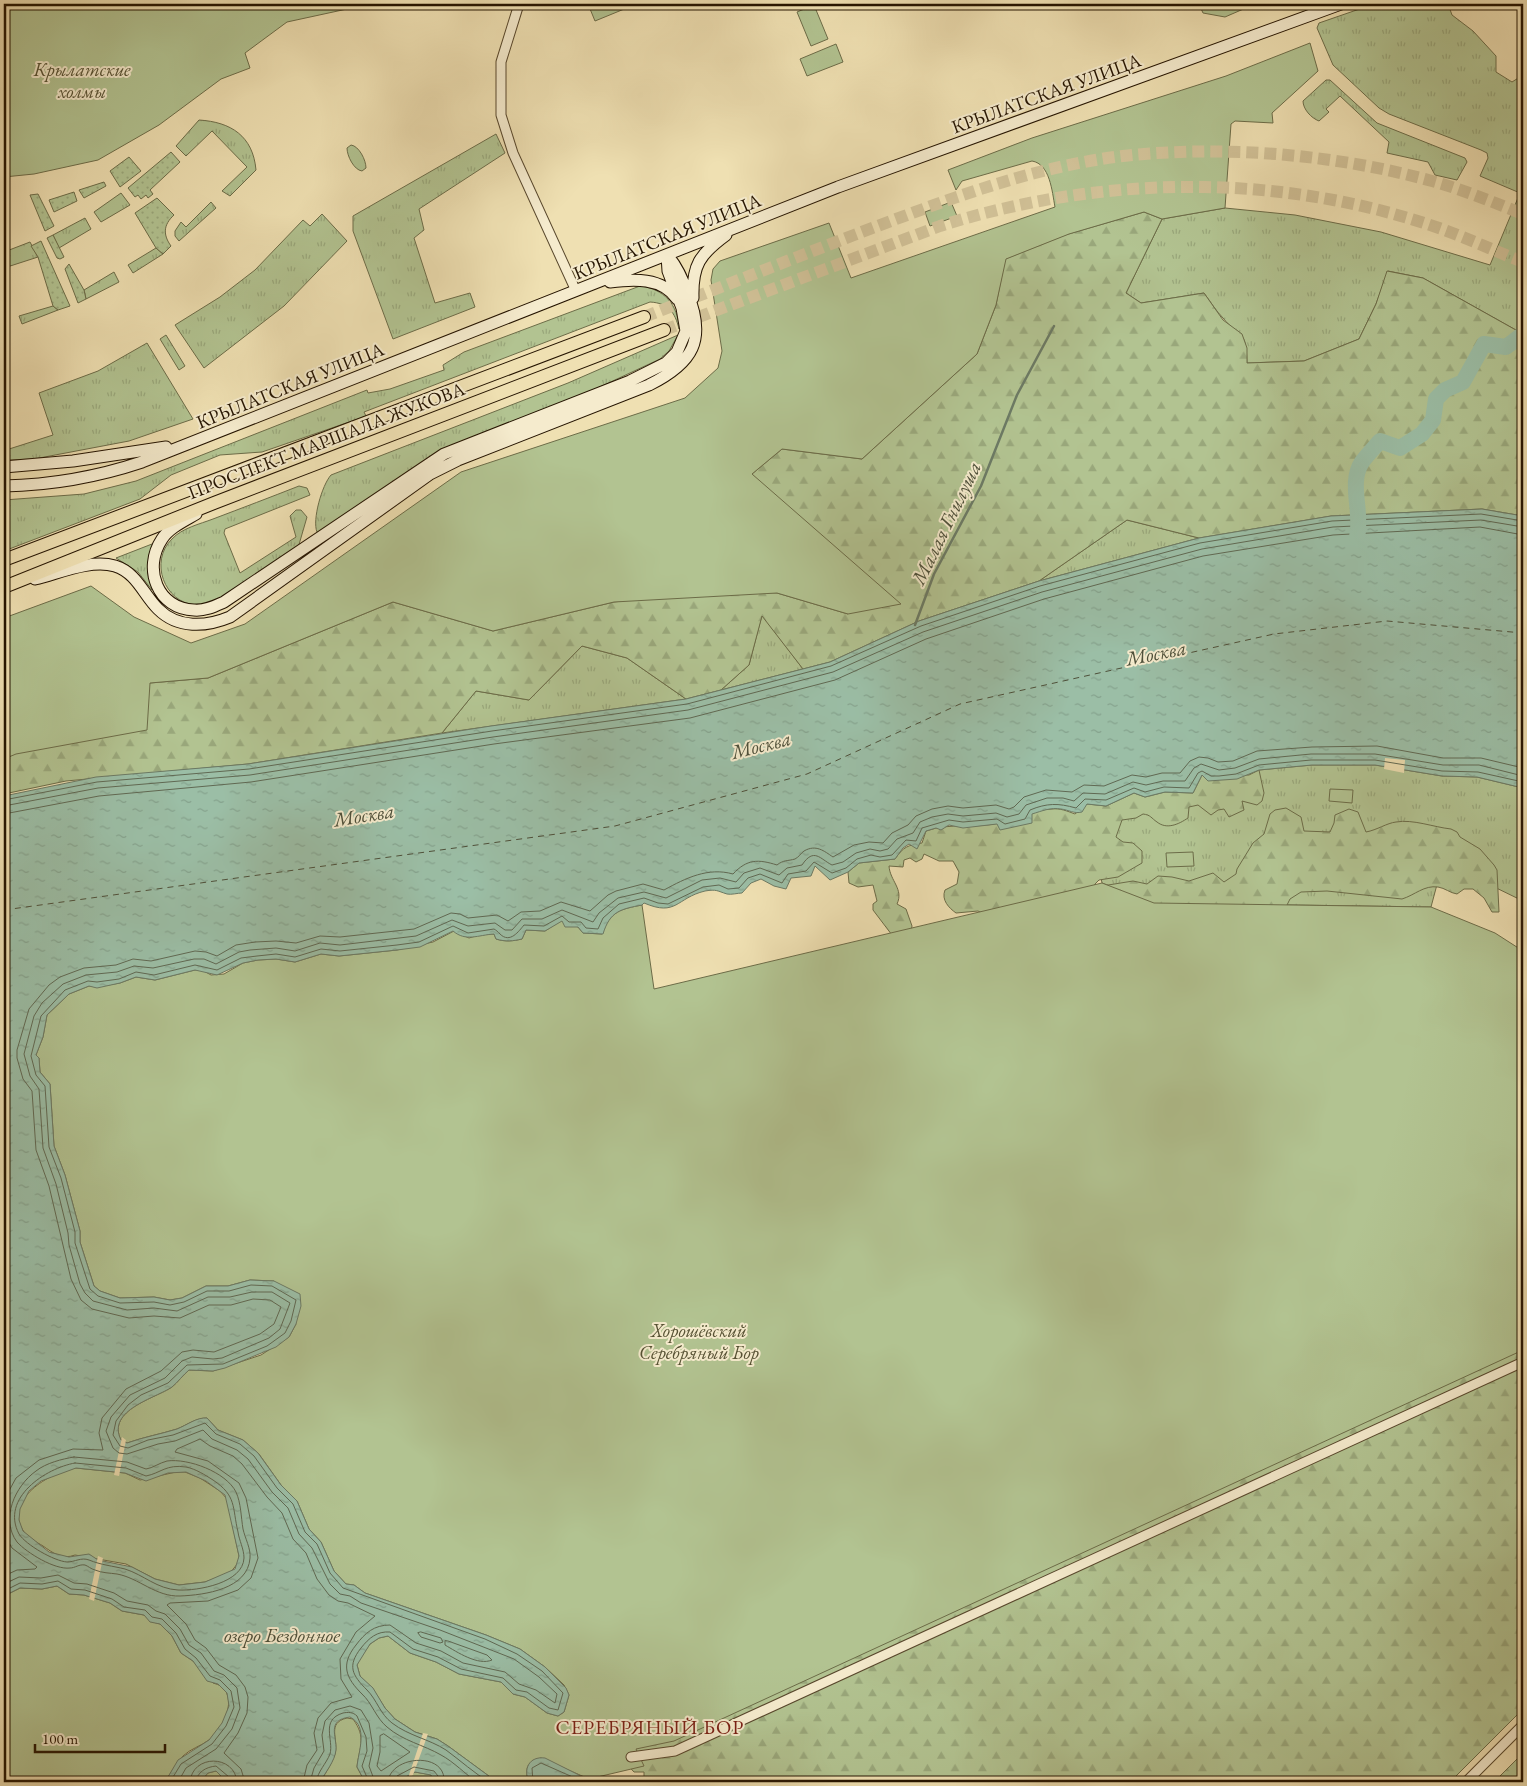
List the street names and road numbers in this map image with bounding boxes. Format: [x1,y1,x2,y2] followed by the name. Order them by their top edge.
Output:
[948,47,1145,139] street label: КРЫЛАТСКАЯ УЛИЦА
[570,187,765,286] street label: КРЫЛАТСКАЯ УЛИЦА
[193,336,388,435] street label: КРЫЛАТСКАЯ УЛИЦА
[184,376,469,505] street label: ПРОСПЕКТ МАРШАЛА ЖУКОВА

